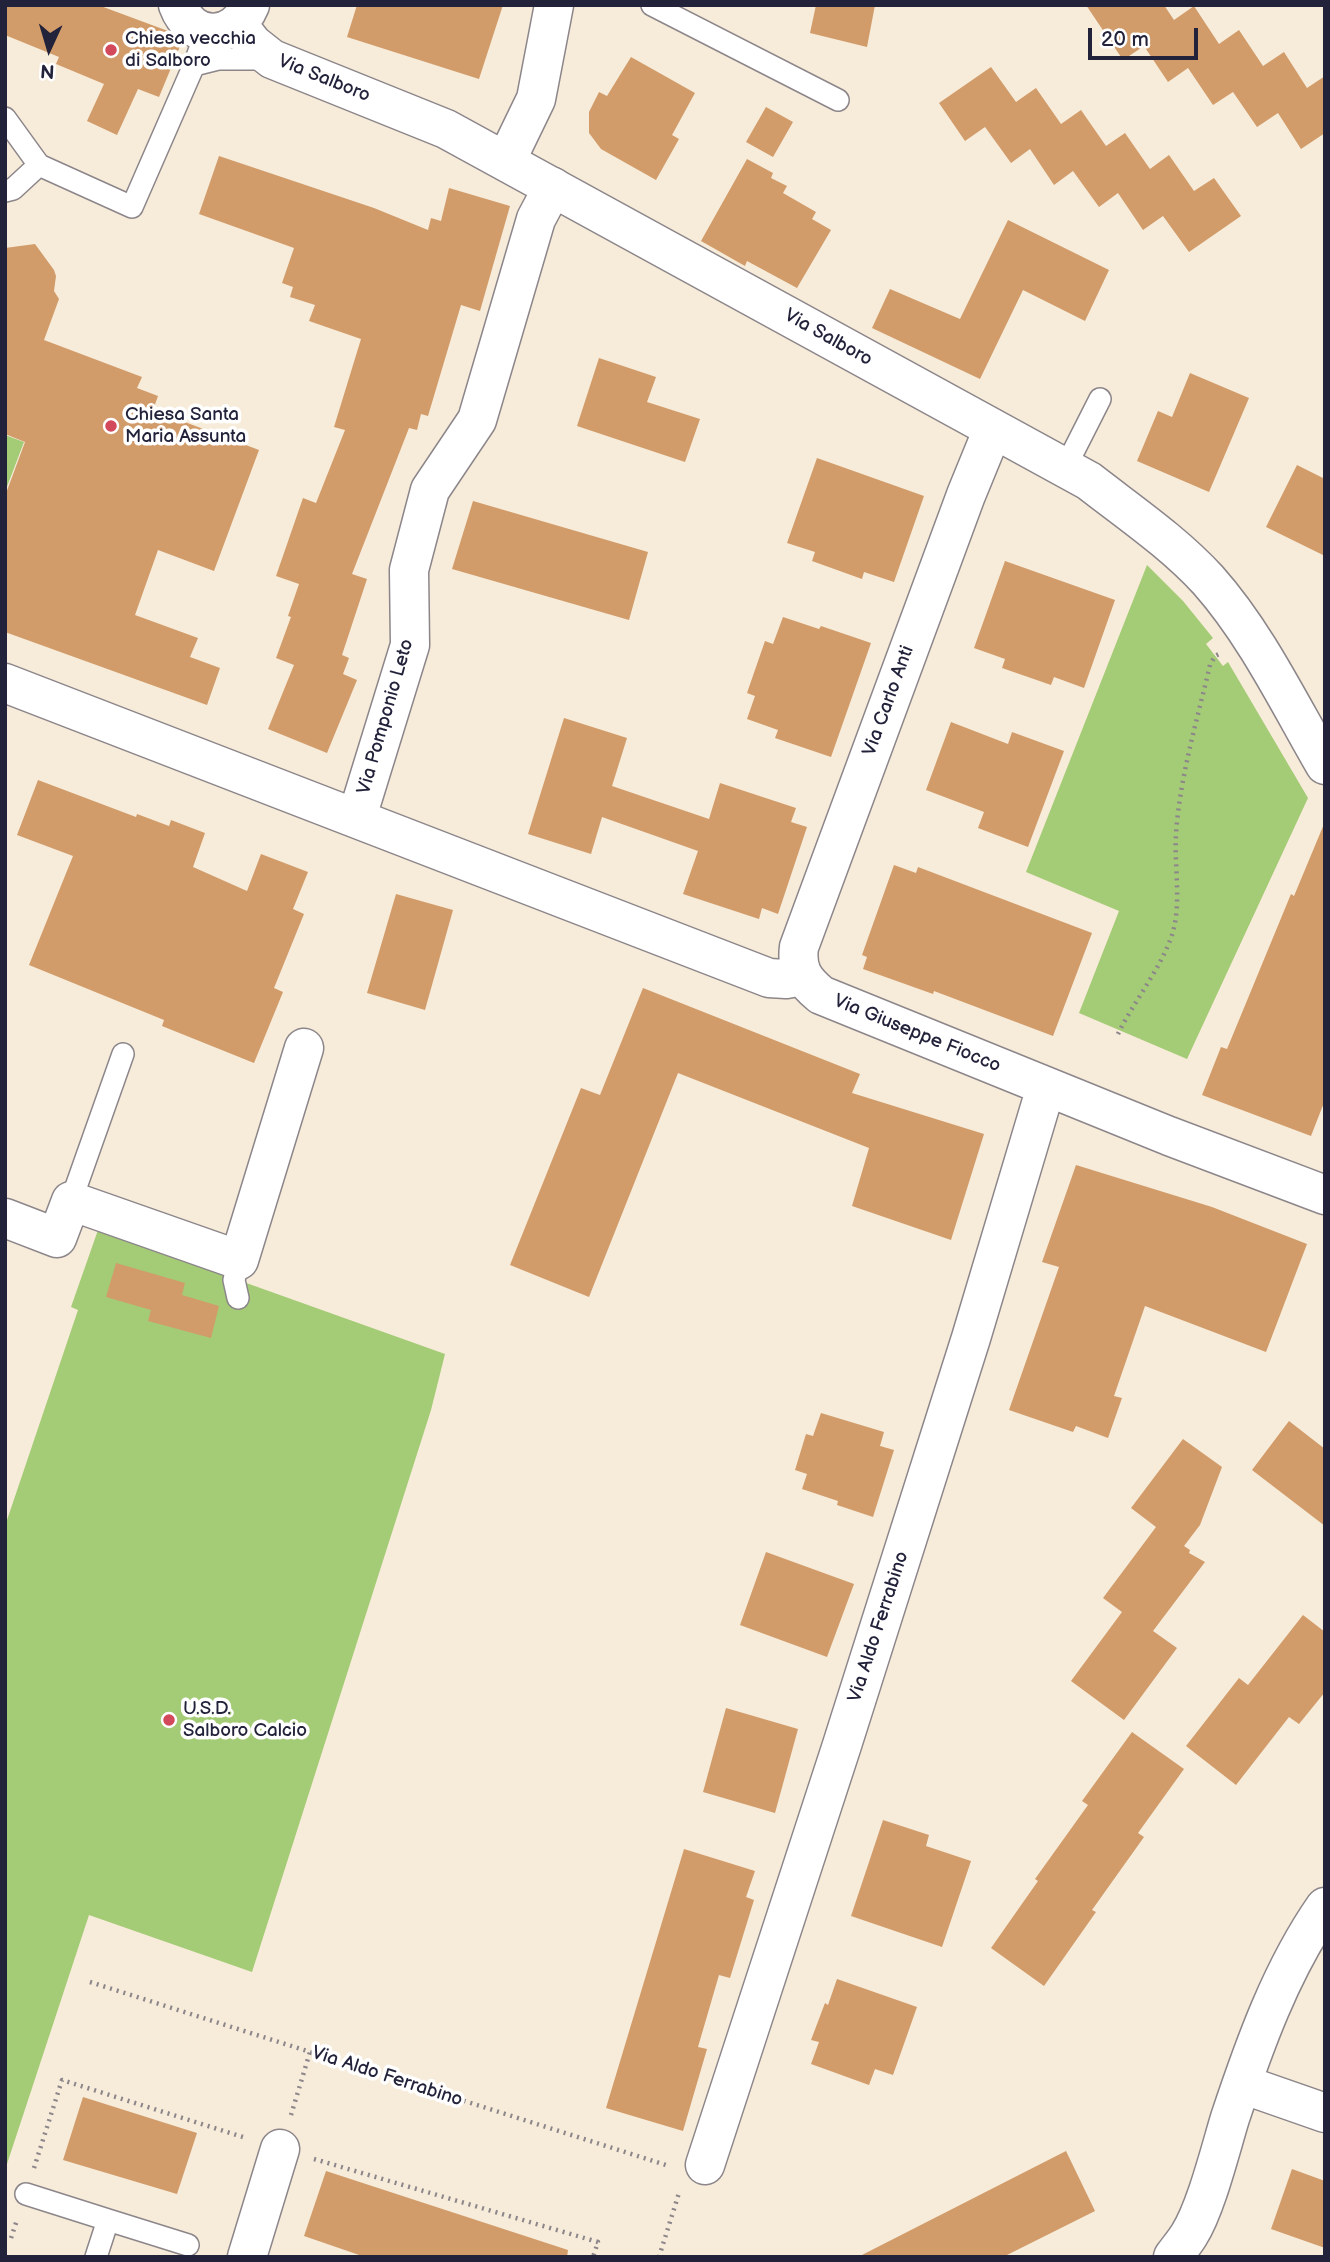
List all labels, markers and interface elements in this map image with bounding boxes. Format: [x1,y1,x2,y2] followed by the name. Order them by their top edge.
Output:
[14,14,84,84] north arrow
[1092,14,1202,58] scale bar
[1101,27,1149,52] text: 20 m
[125,28,256,72] place label: Chiesa vecchia di Salboro
[103,42,119,58] marker: Chiesa vecchia di Salboro
[275,50,373,108] street label: Via Salboro
[40,58,55,82] text: N
[780,304,876,372] street label: Via Salboro
[125,404,246,448] place label: Chiesa Santa Maria Assunta
[103,418,119,434] marker: Chiesa Santa Maria Assunta
[353,637,419,797] street label: Via Pomponio Leto
[858,643,920,759] street label: Via Carlo Anti
[830,990,1004,1078] street label: Via Giuseppe Fiocco
[844,1549,914,1705] street label: Via Aldo Ferrabino
[183,1698,307,1742] place label: U.S.D. Salboro Calcio
[161,1712,177,1728] marker: U.S.D. Salboro Calcio
[309,2042,465,2112] street label: Via Aldo Ferrabino

